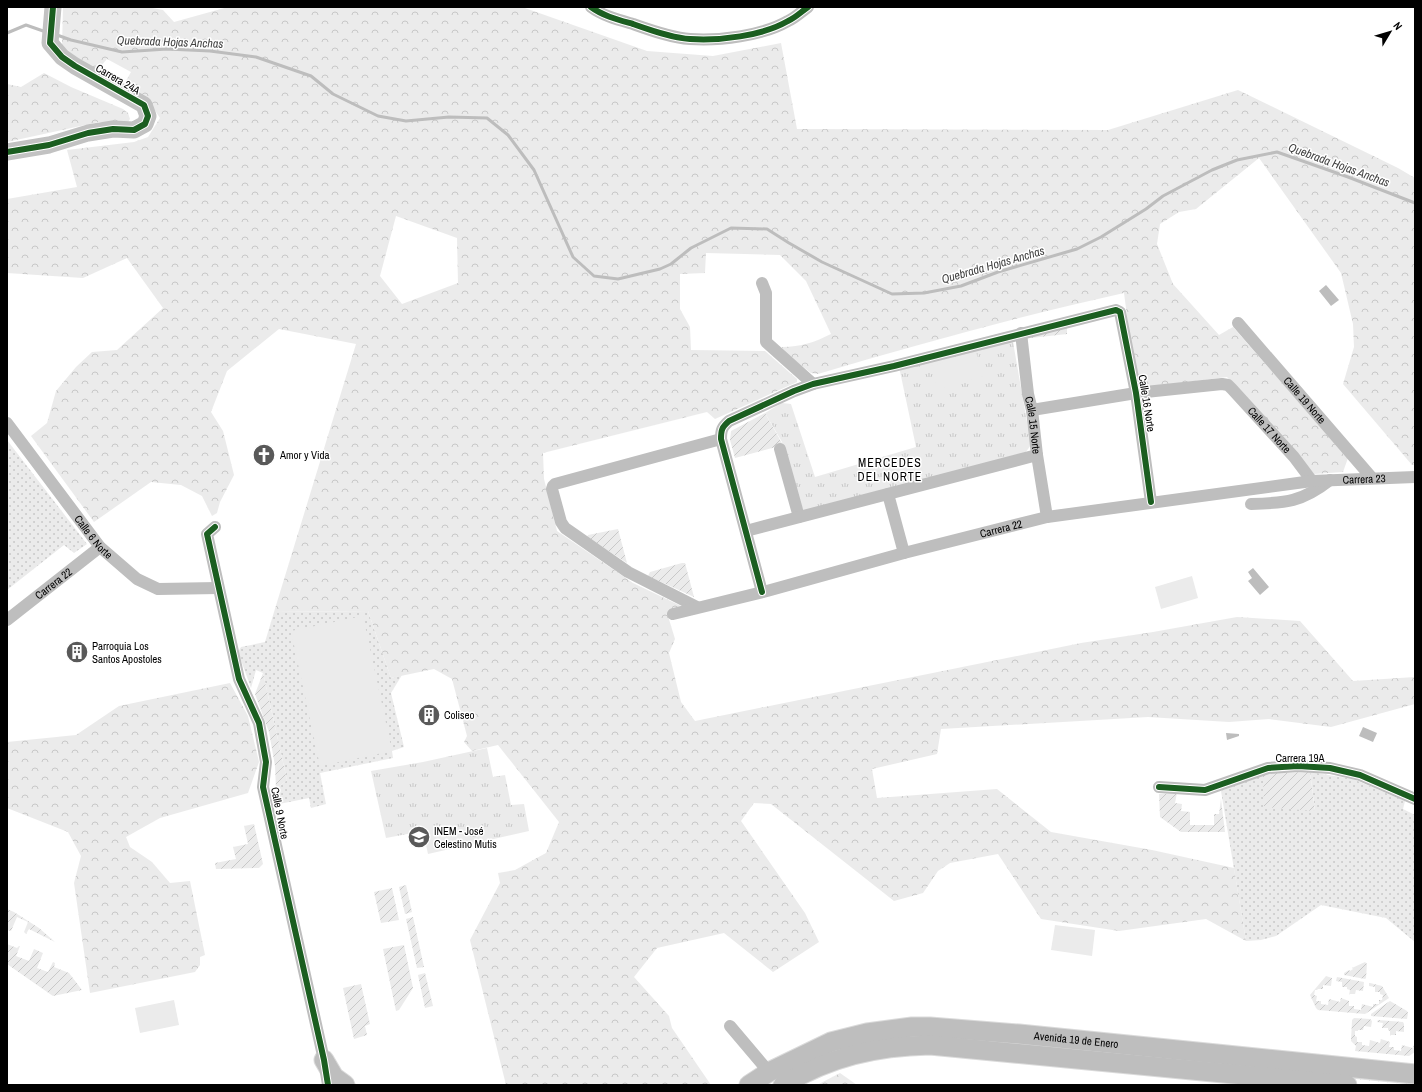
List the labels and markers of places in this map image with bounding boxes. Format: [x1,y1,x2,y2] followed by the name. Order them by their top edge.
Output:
[251,442,277,468] church icon: Amor y Vida
[279,448,329,462] place label: Amor y Vida
[64,639,90,665] building icon: Parroquia Los Santos Apostoles
[92,639,162,666] place label: Parroquia Los Santos Apostoles
[416,702,442,728] building icon: Coliseo
[444,708,475,722] place label: Coliseo
[406,824,432,850] school or university icon: INEM - José Celestino Mutis
[434,824,497,851] place label: INEM - José Celestino Mutis

